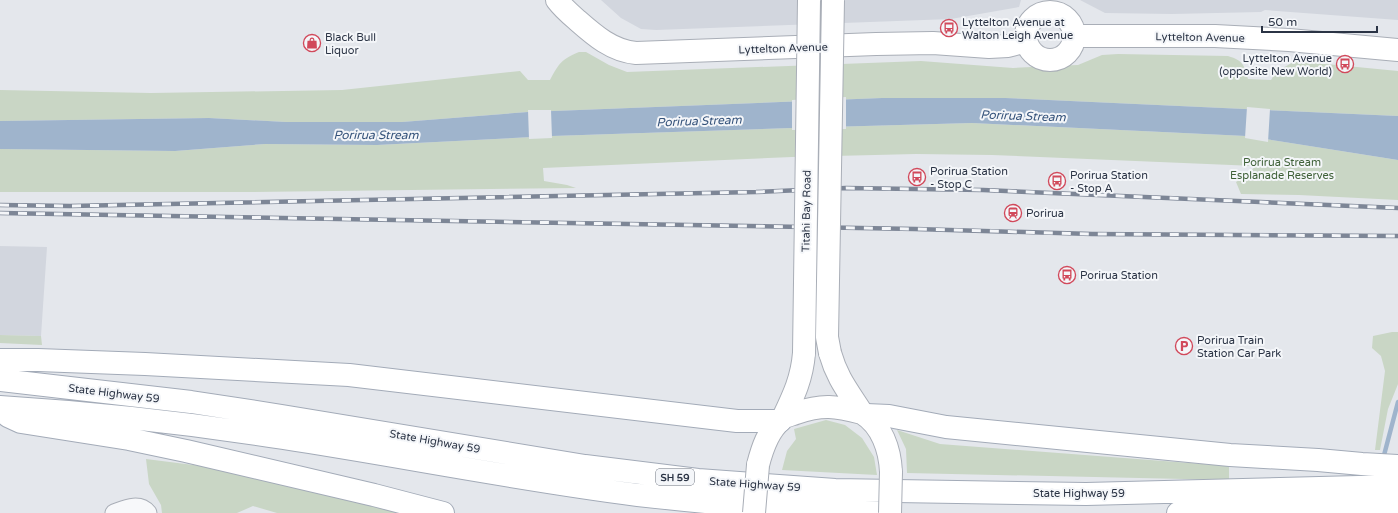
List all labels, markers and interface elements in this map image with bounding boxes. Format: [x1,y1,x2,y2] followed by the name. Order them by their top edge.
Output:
[1262,8,1377,34] scale bar
[1268,15,1297,29] text: 50 m
[962,16,1073,42] place label: Lyttelton Avenue at Walton Leigh Avenue
[939,18,959,38] bus stop icon: Lyttelton Avenue at Walton Leigh Avenue
[1155,30,1245,45] street label: Lyttelton Avenue
[325,31,376,57] place label: Black Bull Liquor
[302,33,322,53] shop icon: Black Bull Liquor
[738,40,828,57] street label: Lyttelton Avenue
[1219,52,1332,78] place label: Lyttelton Avenue (opposite New World)
[1335,54,1355,74] bus stop icon: Lyttelton Avenue (opposite New World)
[980,108,1067,125] water label: Porirua Stream
[656,112,743,129] water label: Porirua Stream
[333,128,420,142] water label: Porirua Stream
[1230,156,1334,182] park label: Porirua Stream Esplanade Reserves
[930,165,1008,191] place label: Porirua Station - Stop C
[907,167,927,187] bus stop icon: Porirua Station - Stop C
[1070,169,1148,195] place label: Porirua Station - Stop A
[799,170,814,252] street label: Titahi Bay Road
[1047,171,1067,191] bus stop icon: Porirua Station - Stop A
[1003,203,1023,223] station icon: Porirua
[1026,207,1064,220] place label: Porirua
[1057,265,1077,285] bus stop icon: Porirua Station
[1080,269,1158,282] place label: Porirua Station
[1197,334,1281,360] place label: Porirua Train Station Car Park
[1174,336,1194,356] parking icon: Porirua Train Station Car Park
[68,381,160,406] street label: State Highway 59
[389,427,481,456] street label: State Highway 59
[656,469,694,485] road number: SH 59
[709,475,801,494] street label: State Highway 59
[1033,487,1125,500] street label: State Highway 59

